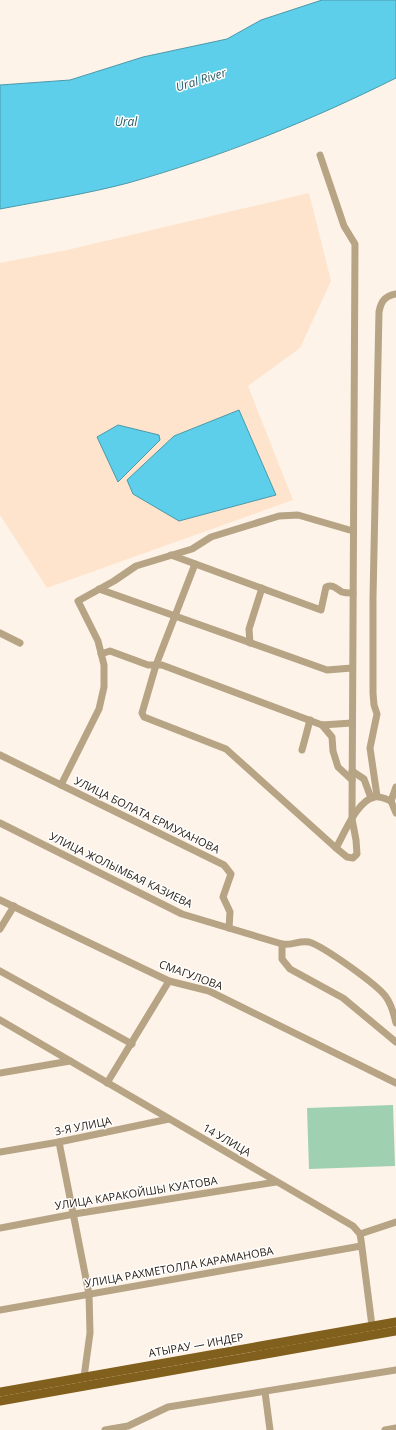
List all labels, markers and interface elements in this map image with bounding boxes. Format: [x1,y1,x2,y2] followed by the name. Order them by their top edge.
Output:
[174,63,229,95] water label: Ural River
[115,113,138,130] water label: Ural
[72,773,222,856] street label: УЛИЦА БОЛАТА ЕРМУХАНОВА
[47,828,195,911] street label: УЛИЦА ЖОЛЫМБАЯ КАЗИЕВА
[157,956,225,993] street label: СМАГУЛОВА
[53,1113,113,1138] street label: 3-Я УЛИЦА
[200,1120,254,1159] street label: 14 УЛИЦА
[54,1172,218,1213] street label: УЛИЦА КАРАКОЙШЫ КУАТОВА
[83,1242,275,1291] street label: УЛИЦА РАХМЕТОЛЛА КАРАМАНОВА
[147,1329,245,1360] street label: АТЫРАУ — ИНДЕР

